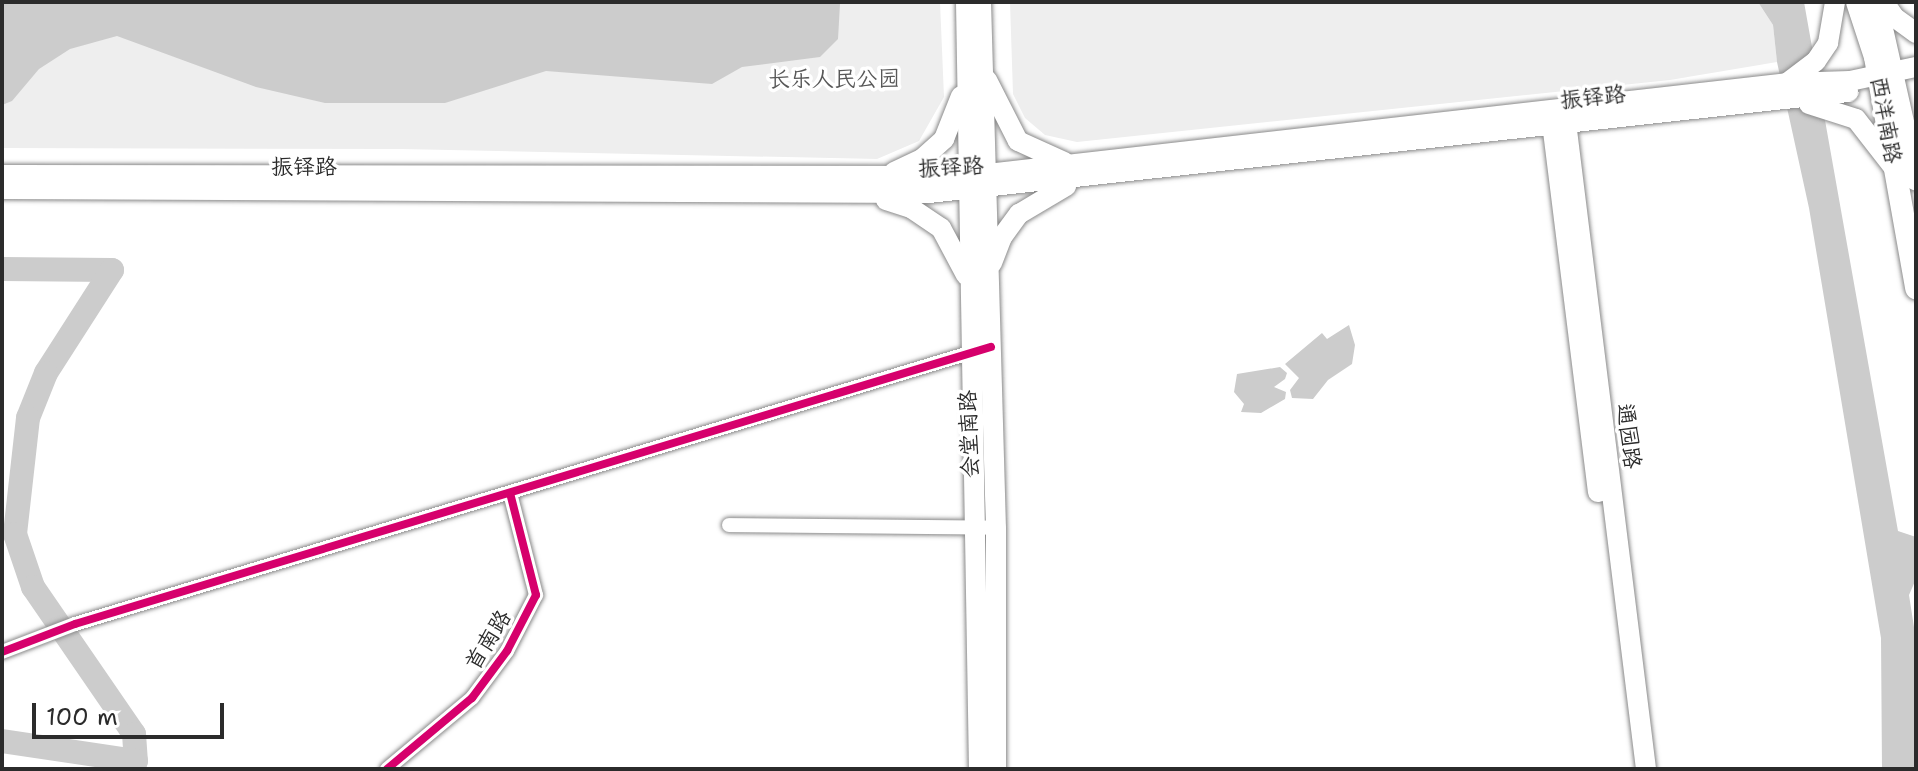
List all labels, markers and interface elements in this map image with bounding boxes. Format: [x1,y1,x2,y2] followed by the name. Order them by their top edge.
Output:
[768,66,900,92] park label: 长乐人民公园
[1865,74,1907,166] street label: 西洋南路
[1559,80,1627,114] street label: 振铎路
[917,152,985,182] street label: 振铎路
[271,154,337,180] street label: 振铎路
[954,390,984,478] street label: 会堂南路
[1612,402,1646,470] street label: 通园路
[459,605,517,675] street label: 首南路
[36,687,228,737] scale bar
[46,701,118,733] text: 100 m

